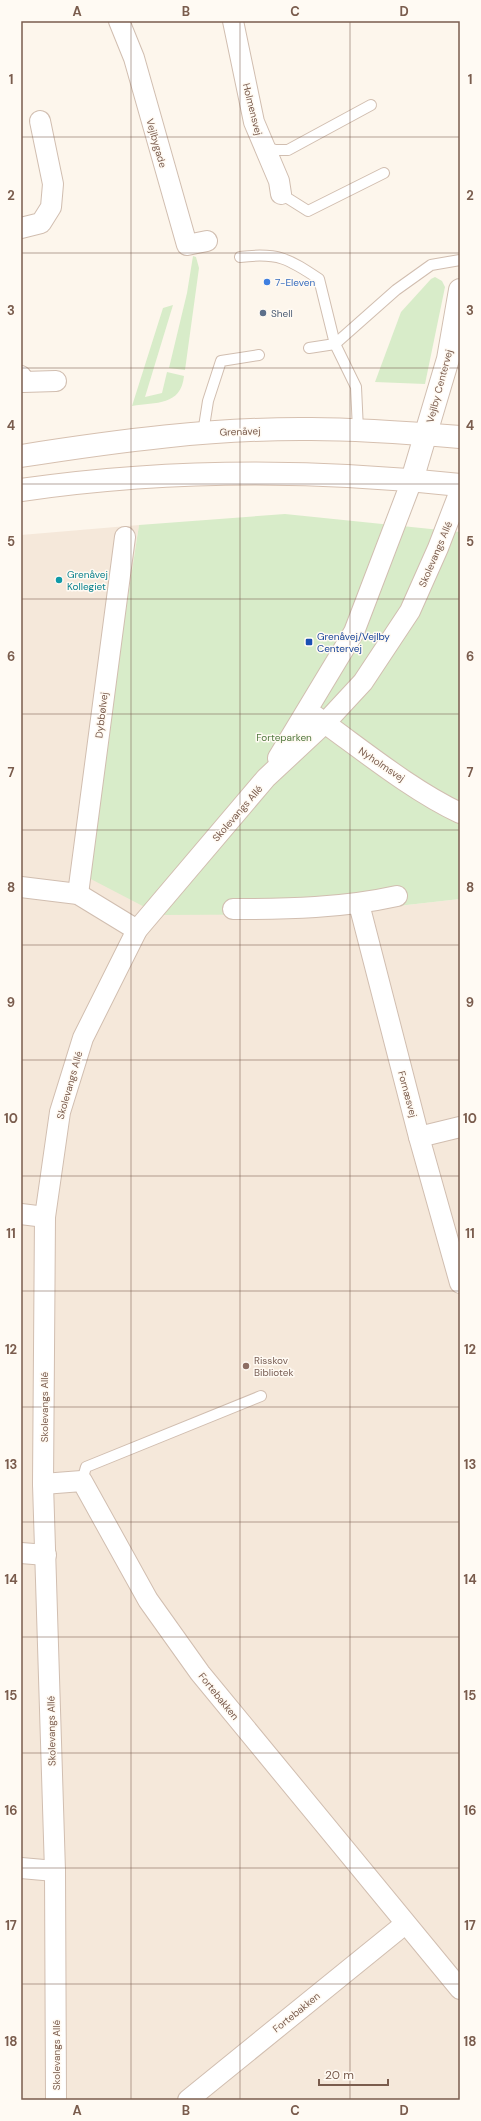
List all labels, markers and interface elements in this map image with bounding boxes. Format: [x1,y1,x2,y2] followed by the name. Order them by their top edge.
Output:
[72,3,82,20] text: A
[182,3,190,20] text: B
[290,3,300,20] text: C
[399,3,409,20] text: D
[9,71,13,88] text: 1
[468,71,472,88] text: 1
[240,82,265,136] street label: Holmensvej
[143,117,170,169] street label: Vejlbygade
[7,187,15,204] text: 2
[466,187,474,204] text: 2
[275,276,315,289] place label: 7-Eleven
[262,277,272,287] marker: 7-Eleven
[7,302,15,319] text: 3
[466,302,474,319] text: 3
[271,307,293,320] place label: Shell
[258,308,268,318] marker: Shell
[423,348,456,424] street label: Vejlby Centervej
[7,417,15,434] text: 4
[466,417,474,434] text: 4
[219,424,261,439] street label: Grenåvej
[416,519,455,589] street label: Skolevangs Allé
[7,533,15,550] text: 5
[466,533,474,550] text: 5
[67,568,108,593] place label: Grenåvej Kollegiet
[54,575,64,585] marker: Grenåvej Kollegiet
[317,630,390,655] place label: Grenåvej/Vejlby Centervej
[304,637,314,647] marker: Grenåvej/Vejlby Centervej
[7,648,15,665] text: 6
[466,648,474,665] text: 6
[92,691,111,739] street label: Dybbølvej
[256,731,312,744] park label: Forteparken
[356,744,407,785] street label: Nyholmsvej
[8,764,15,781] text: 7
[467,764,474,781] text: 7
[209,782,266,844] street label: Skolevangs Allé
[7,879,15,896] text: 8
[466,879,474,896] text: 8
[7,994,15,1011] text: 9
[466,994,474,1011] text: 9
[54,1049,86,1121] street label: Skolevangs Allé
[395,1069,420,1119] street label: Fornæsvej
[4,1110,18,1127] text: 10
[463,1110,477,1127] text: 10
[6,1225,16,1242] text: 11
[465,1225,475,1242] text: 11
[5,1341,17,1358] text: 12
[464,1341,476,1358] text: 12
[254,1354,294,1379] place label: Risskov Bibliotek
[241,1361,251,1371] marker: Risskov Bibliotek
[38,1372,51,1442] street label: Skolevangs Allé
[5,1456,17,1473] text: 13
[464,1456,476,1473] text: 13
[4,1571,18,1588] text: 14
[463,1571,477,1588] text: 14
[196,1670,242,1723] street label: Fortebakken
[5,1687,17,1704] text: 15
[464,1687,476,1704] text: 15
[44,1695,59,1766] street label: Skolevangs Allé
[5,1802,17,1819] text: 16
[464,1802,476,1819] text: 16
[5,1917,17,1934] text: 17
[464,1917,476,1934] text: 17
[270,1989,323,2035] street label: Fortebakken
[50,2020,63,2090] street label: Skolevangs Allé
[5,2033,17,2050] text: 18
[464,2033,476,2050] text: 18
[319,2061,388,2087] scale bar
[325,2067,354,2083] text: 20 m
[72,2102,82,2119] text: A
[182,2102,190,2119] text: B
[290,2102,300,2119] text: C
[399,2102,409,2119] text: D

